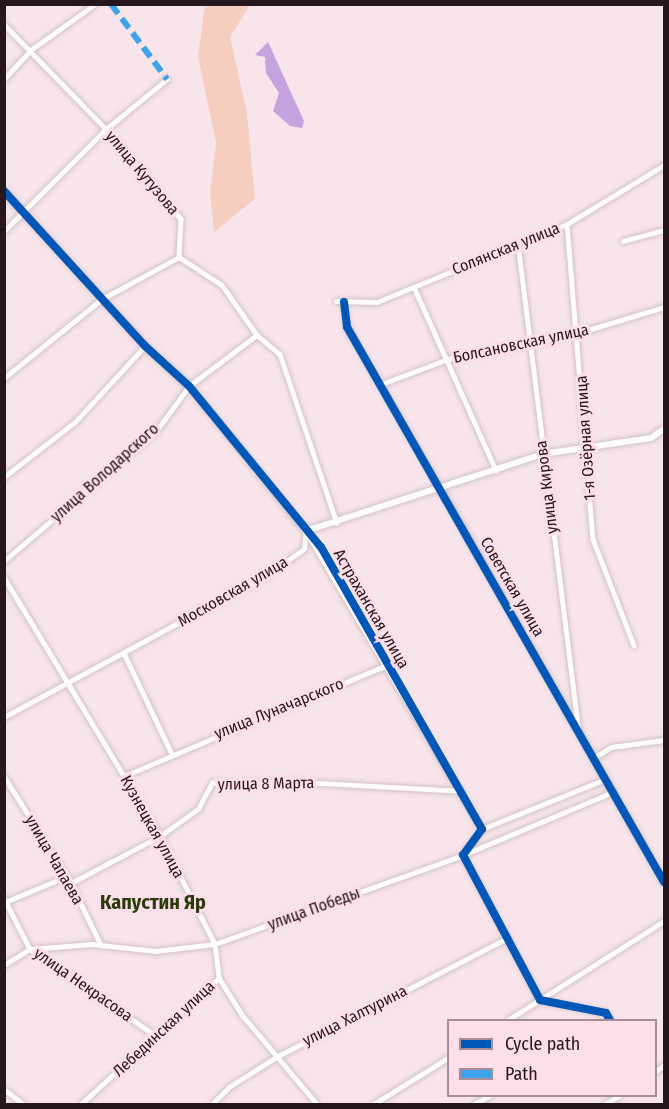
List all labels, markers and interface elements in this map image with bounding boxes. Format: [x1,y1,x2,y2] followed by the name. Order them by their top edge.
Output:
[101,127,183,219] street label: улица Кутузова
[449,219,563,279] street label: Солянская улица
[451,320,591,368] street label: Болсановская улица
[572,375,600,501] street label: 1-я Озёрная улица
[47,420,163,526] street label: улица Володарского
[532,439,562,535] street label: улица Кирова
[476,534,548,640] street label: Советская улица
[329,546,413,672] street label: Астраханская улица
[174,553,292,631] street label: Московская улица
[212,674,346,744] street label: улица Луначарского
[116,772,188,882] street label: Кузнецкая улица
[217,774,315,794] street label: улица 8 Марта
[21,812,87,908] street label: улица Чапаева
[265,883,363,935] street label: улица Победы
[100,890,206,914] district label: Капустин Яр
[30,944,136,1026] street label: улица Некрасова
[109,977,219,1081] street label: Лебединская улица
[300,981,410,1051] street label: улица Халтурина
[447,1019,657,1097] legend
[505,1033,580,1055] text: Cycle path
[505,1063,538,1085] text: Path

